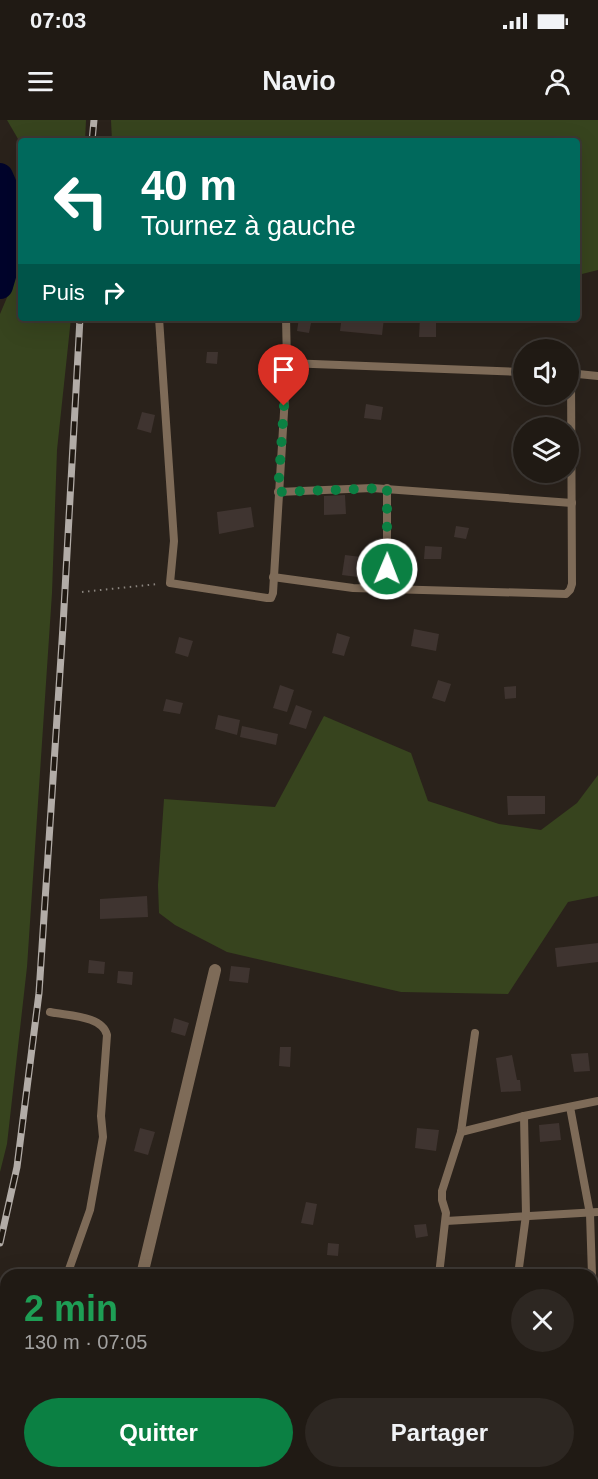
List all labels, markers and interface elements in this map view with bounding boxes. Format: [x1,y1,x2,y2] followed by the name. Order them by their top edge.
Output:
[30,8,86,33] text: 07:03
[24,65,57,98] icon: menu
[541,65,574,98] icon: person
[262,66,336,96] text: Navio
[42,162,120,240] icon: left
[141,162,237,209] text: 40 m
[141,211,356,241] text: Tournez à gauche
[97,276,130,309] icon: right
[42,280,85,305] text: Puis
[513,339,579,483] map controls
[513,339,579,405] button: sound
[258,344,309,406] pin
[267,353,300,386] icon: arrive
[513,417,579,483] button: layers
[355,537,419,601] position arrow
[24,1288,118,1329] text: 2 min
[511,1289,574,1352] button: close
[24,1331,147,1353] text: 130 m · 07:05
[24,1398,293,1467] button: Quitter
[305,1398,574,1467] button: Partager

